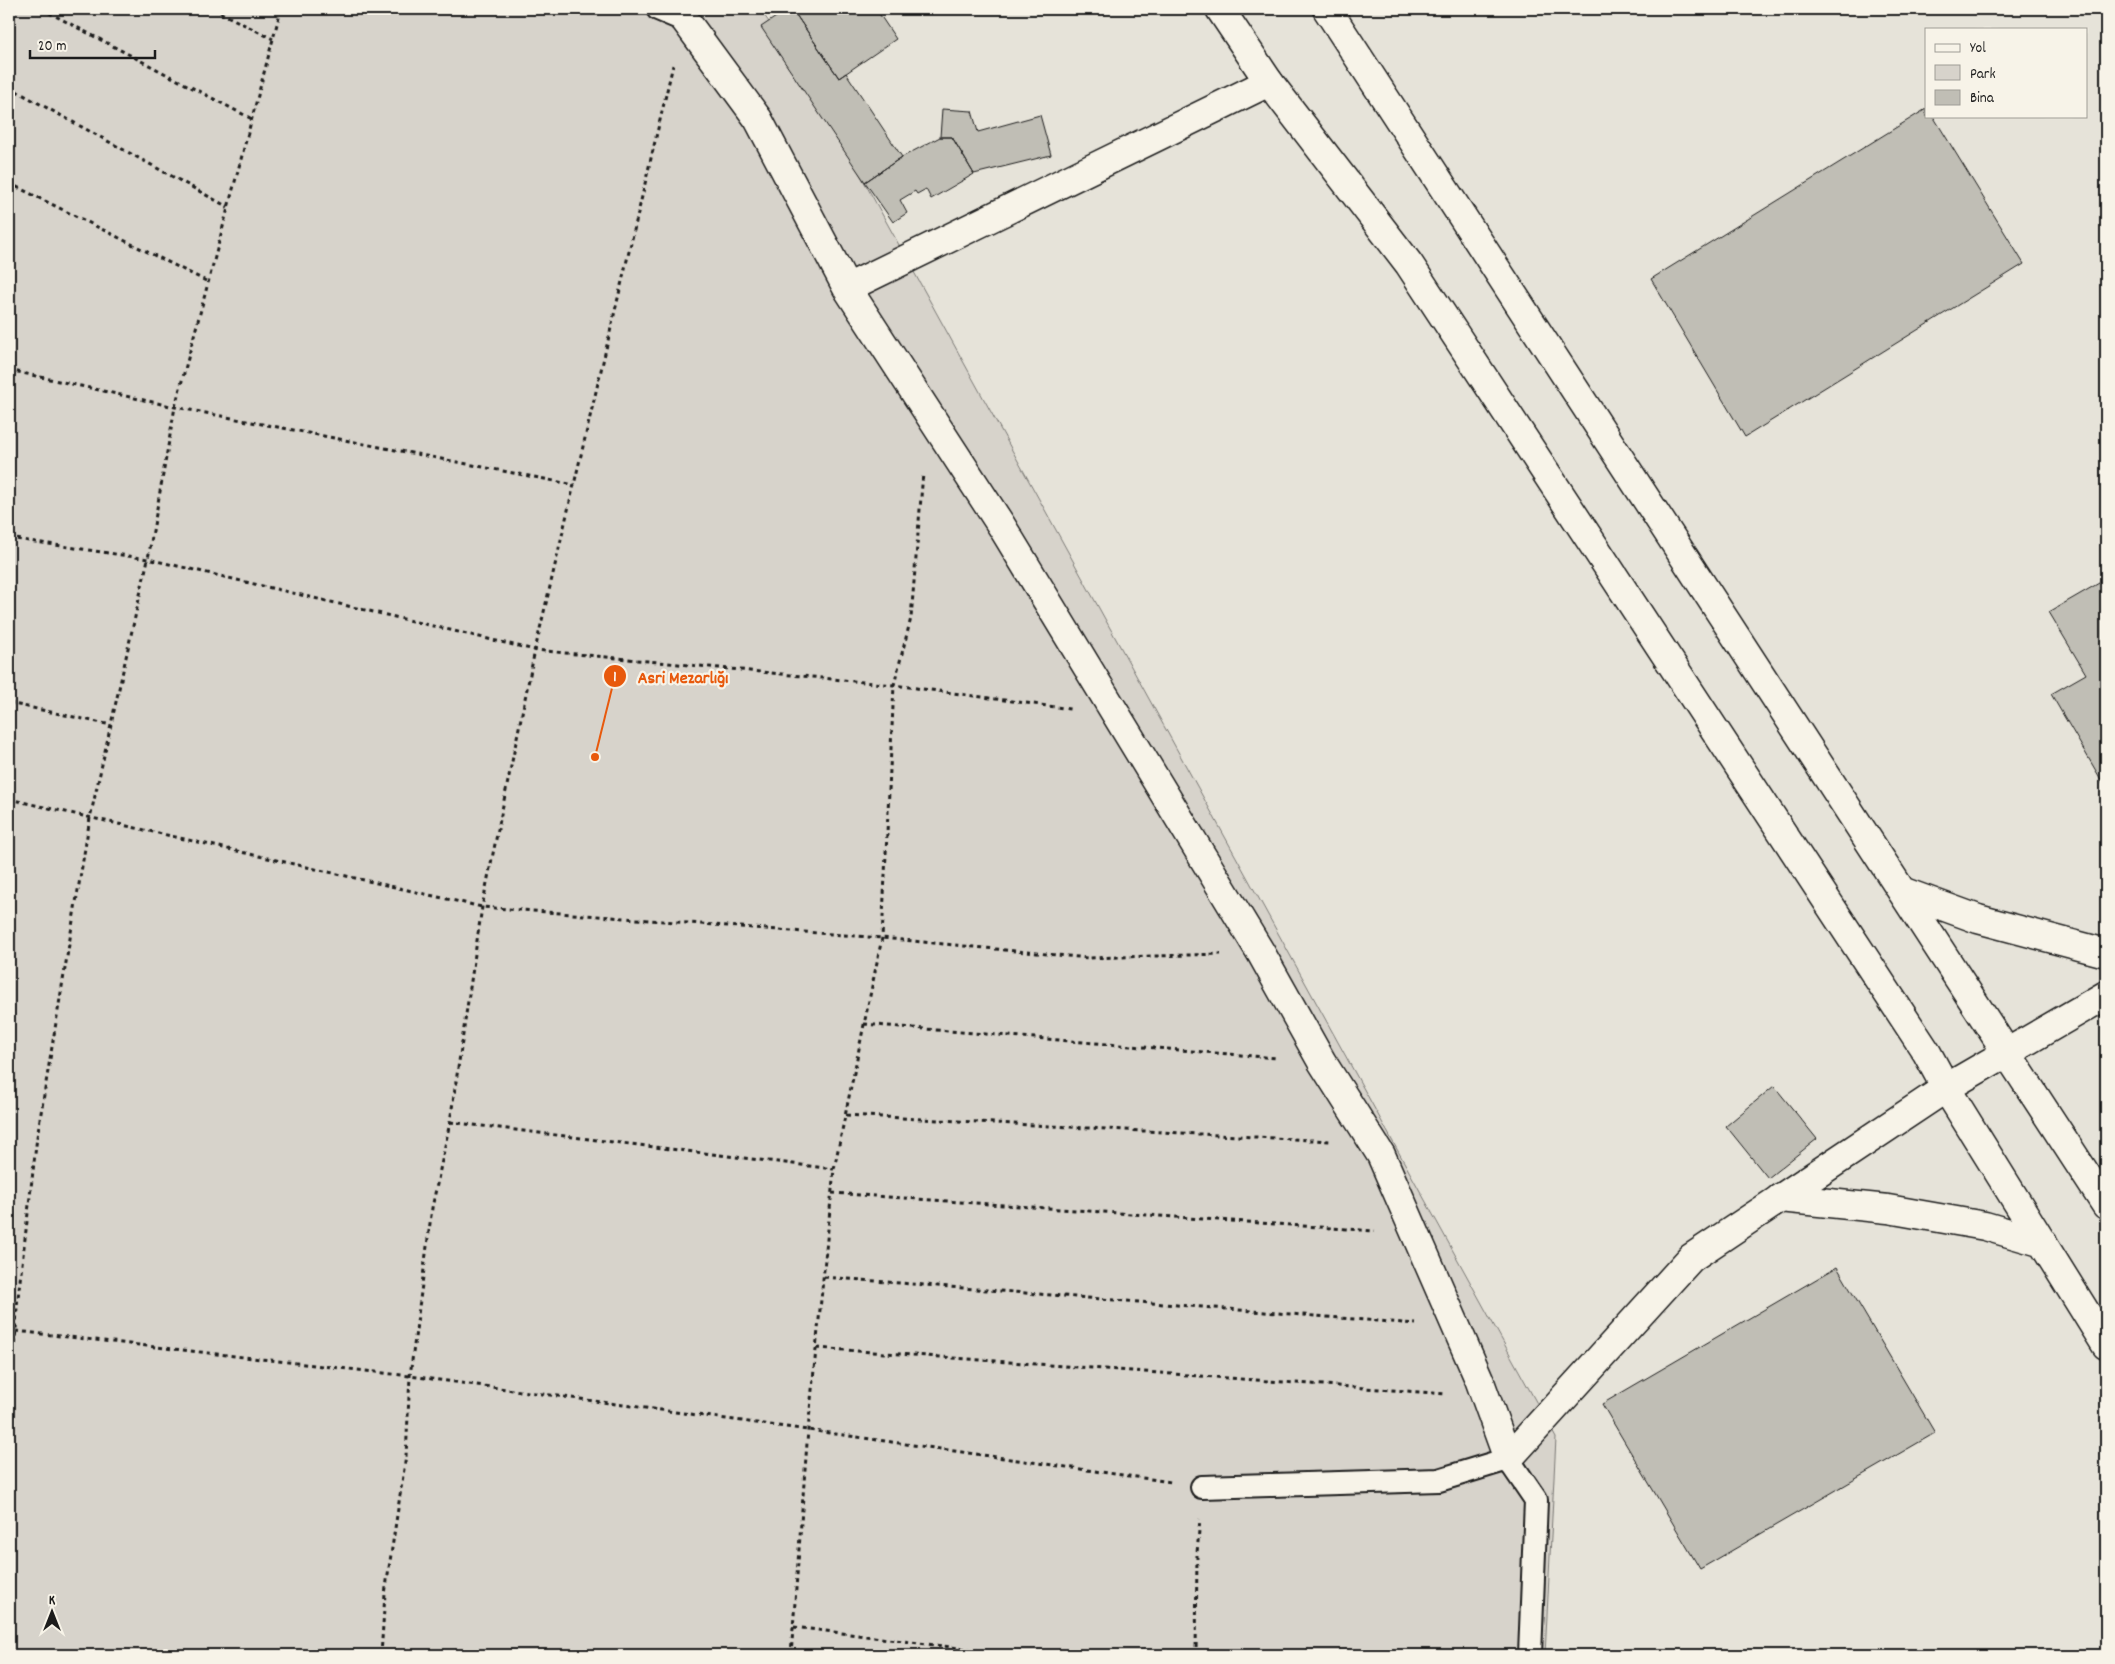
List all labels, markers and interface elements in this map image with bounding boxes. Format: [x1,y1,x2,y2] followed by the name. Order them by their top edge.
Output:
[30,28,155,60] scale bar
[1925,28,2088,118] legend
[38,36,66,58] text: 20 m
[1970,38,1986,60] text: Yol
[1970,64,1996,86] text: Park
[1970,88,1995,110] text: Bina
[603,660,739,693] callout: Asri Mezarlığı
[613,667,617,689] text: 1
[638,667,728,692] text: Asri Mezarlığı
[28,1586,78,1636] north arrow
[49,1591,56,1611] text: K

